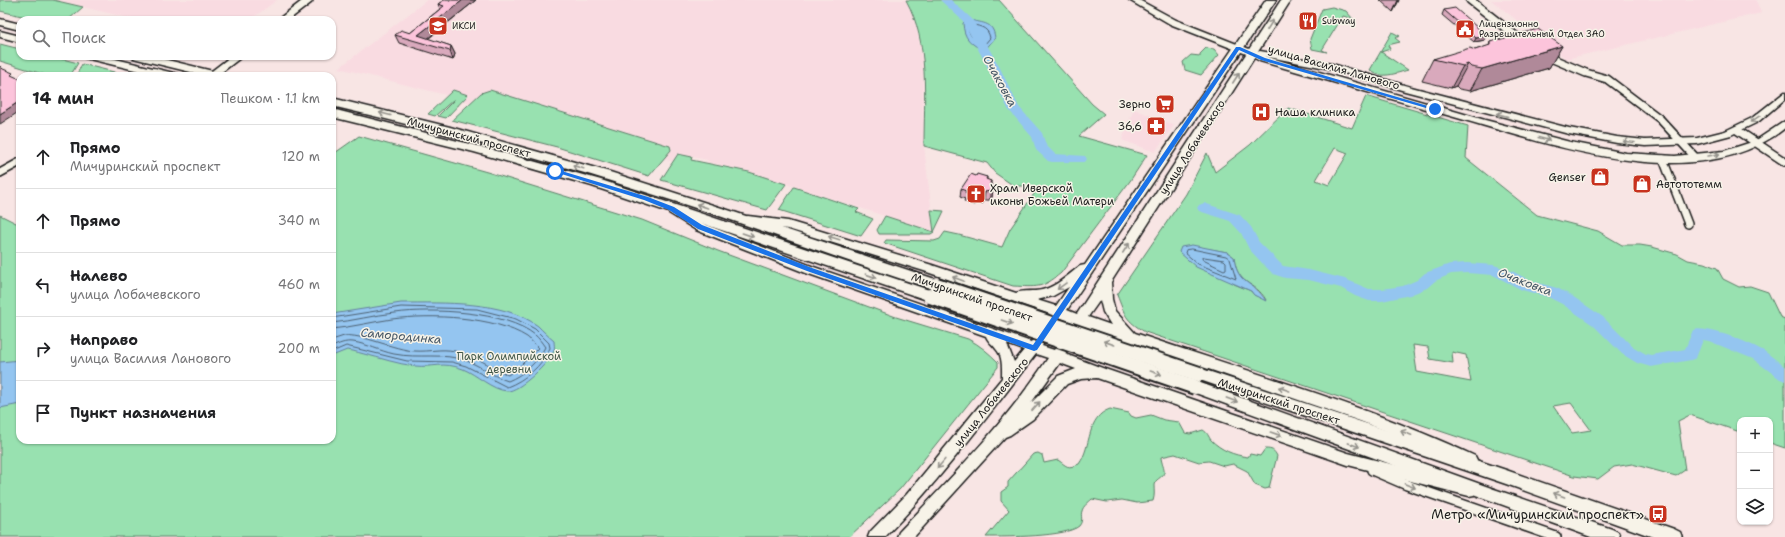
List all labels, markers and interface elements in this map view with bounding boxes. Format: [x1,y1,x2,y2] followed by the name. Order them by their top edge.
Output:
[1297,10,1319,32] restaurant icon: Subway
[427,15,449,37] school or university icon: ИКСИ
[1322,15,1356,27] place label: Subway
[16,16,336,60] search box
[1454,18,1476,40] public building icon: Лицензионно Разрешительный Отдел ЗАО
[1479,18,1605,40] place label: Лицензионно Разрешительный Отдел ЗАО
[1267,19,1275,31] one-way arrow
[452,20,476,32] place label: ИКСИ
[30,27,52,49] icon: search
[62,28,106,48] text: Поиск
[1266,41,1402,94] street label: улица Василия Ланового
[979,52,1021,110] water label: Очаковка
[1232,73,1240,84] one-way arrow
[32,87,94,109] text: 14 мин
[221,90,320,107] text: Пешком · 1.1 km
[1154,93,1176,115] supermarket icon: Зерно
[1119,97,1151,112] place label: Зерно
[1156,97,1229,198] street label: улица Лобачевского
[1426,100,1444,118] route end
[1250,101,1272,123] hospital icon: Наша клиника
[1275,105,1355,120] place label: Наша клиника
[379,110,392,118] one-way arrow
[1496,111,1509,118] one-way arrow
[405,114,533,161] street label: Мичуринский проспект
[1145,115,1167,137] pharmacy icon: 36,6
[1749,116,1761,124] one-way arrow
[1118,119,1142,134] place label: 36,6
[1538,136,1551,143] one-way arrow
[70,138,120,158] text: Прямо
[1623,138,1636,145] one-way arrow
[32,146,54,168] icon: ahead
[282,148,320,165] text: 120 m
[1707,151,1720,159] one-way arrow
[70,158,220,175] text: Мичуринский проспект
[546,162,564,180] route start
[572,163,585,170] one-way arrow
[1589,166,1611,188] shop icon: Genser
[1548,170,1586,185] place label: Genser
[1631,173,1653,195] shop icon: Автототемм
[1656,177,1722,192] place label: Автототемм
[990,181,1114,209] place label: Храм Иверской иконы Божьей Матери
[965,183,987,205] church icon: Храм Иверской иконы Божьей Матери
[697,202,709,210] one-way arrow
[32,210,54,232] icon: ahead
[70,211,120,231] text: Прямо
[278,212,320,229] text: 340 m
[742,231,754,239] one-way arrow
[828,234,841,241] one-way arrow
[1122,242,1130,253] one-way arrow
[1496,264,1554,300] water label: Очаковка
[70,266,128,286] text: Налево
[909,270,1035,325] street label: Мичуринский проспект
[865,273,878,280] one-way arrow
[32,274,54,296] icon: left
[951,275,964,282] one-way arrow
[278,276,320,293] text: 460 m
[1057,282,1068,290] one-way arrow
[70,286,201,303] text: улица Лобачевского
[1000,319,1012,327] one-way arrow
[360,324,442,348] water label: Самородинка
[70,330,138,350] text: Направо
[32,338,54,360] icon: right
[1104,339,1116,347] one-way arrow
[278,340,320,357] text: 200 m
[457,349,561,377] park label: Парк Олимпийской деревни
[70,350,231,367] text: улица Василия Ланового
[951,354,1032,450] street label: улица Лобачевского
[1150,370,1162,378] one-way arrow
[1216,375,1342,428] street label: Мичуринский проспект
[1278,385,1291,392] one-way arrow
[1225,397,1238,404] one-way arrow
[1031,401,1041,411] one-way arrow
[32,402,54,424] icon: arrive
[70,403,216,423] text: Пункт назначения
[1737,417,1773,525] map controls
[1737,417,1773,453] button: +
[1401,428,1413,436] one-way arrow
[1269,430,1281,438] one-way arrow
[1347,441,1359,449] one-way arrow
[1737,453,1773,489] button: −
[936,459,945,470] one-way arrow
[1403,482,1415,490] one-way arrow
[1737,489,1773,525] button: layers
[1553,491,1565,499] one-way arrow
[1647,503,1669,525] bus stop icon: Метро «Мичуринский проспект»
[1431,506,1644,523] place label: Метро «Мичуринский проспект»

